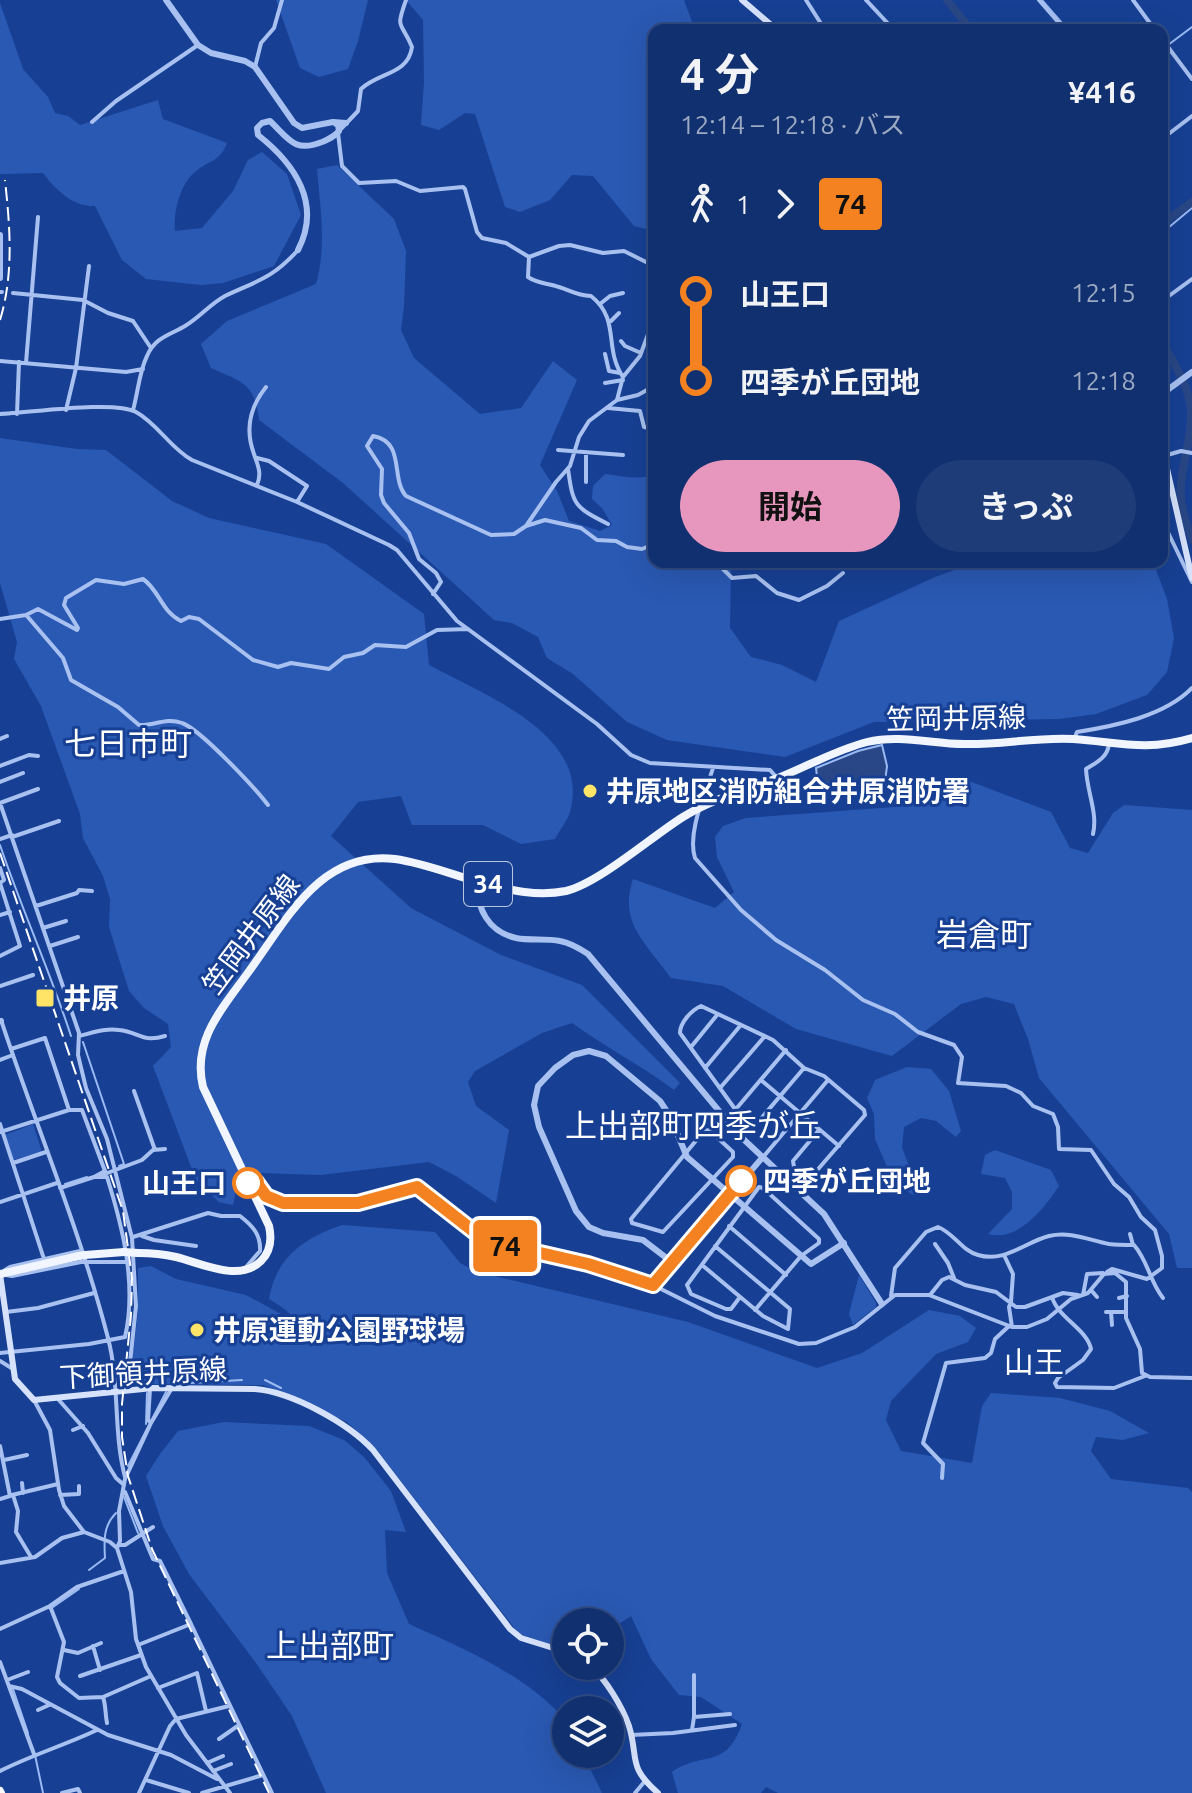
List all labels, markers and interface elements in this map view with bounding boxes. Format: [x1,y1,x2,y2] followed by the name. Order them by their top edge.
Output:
[680,49,759,98] text: 4 分
[1068,75,1136,109] text: ¥416
[680,110,905,139] text: 12:14 – 12:18 · バス
[680,182,724,226] icon: walk
[763,182,807,226] icon: forward
[835,188,866,219] text: 74
[736,190,751,219] text: 1
[740,277,830,311] text: 山王口
[1071,278,1136,307] text: 12:15
[740,365,920,399] text: 四季が丘団地
[1071,366,1136,395] text: 12:18
[680,460,900,552] button: 開始
[916,460,1136,552] button: きっぷ
[886,701,1026,734] street label: 笠岡井原線
[64,725,192,761] district label: 七日市町
[606,775,970,806] place label: 井原地区消防組合井原消防署
[581,782,599,800] marker: 井原地区消防組合井原消防署
[464,862,512,906] road number: 34
[196,868,305,999] street label: 笠岡井原線
[936,916,1032,952] district label: 岩倉町
[63,982,119,1013] place label: 井原
[34,987,56,1009] marker: 井原
[565,1107,821,1143] district label: 上出部町四季が丘
[763,1165,931,1196] place label: 四季が丘団地
[726,1166,756,1196] marker: 四季が丘団地
[142,1167,226,1198] place label: 山王口
[233,1168,263,1198] marker: 山王口
[469,1220,541,1272] line badge: 74
[489,1230,521,1261] text: 74
[213,1314,465,1345] place label: 井原運動公園野球場
[188,1321,206,1339] marker: 井原運動公園野球場
[1004,1345,1064,1379] district label: 山王
[58,1353,228,1392] street label: 下御領井原線
[552,1608,624,1768] map controls
[552,1608,624,1680] button: locate
[266,1627,394,1663] district label: 上出部町
[552,1696,624,1768] button: layers

